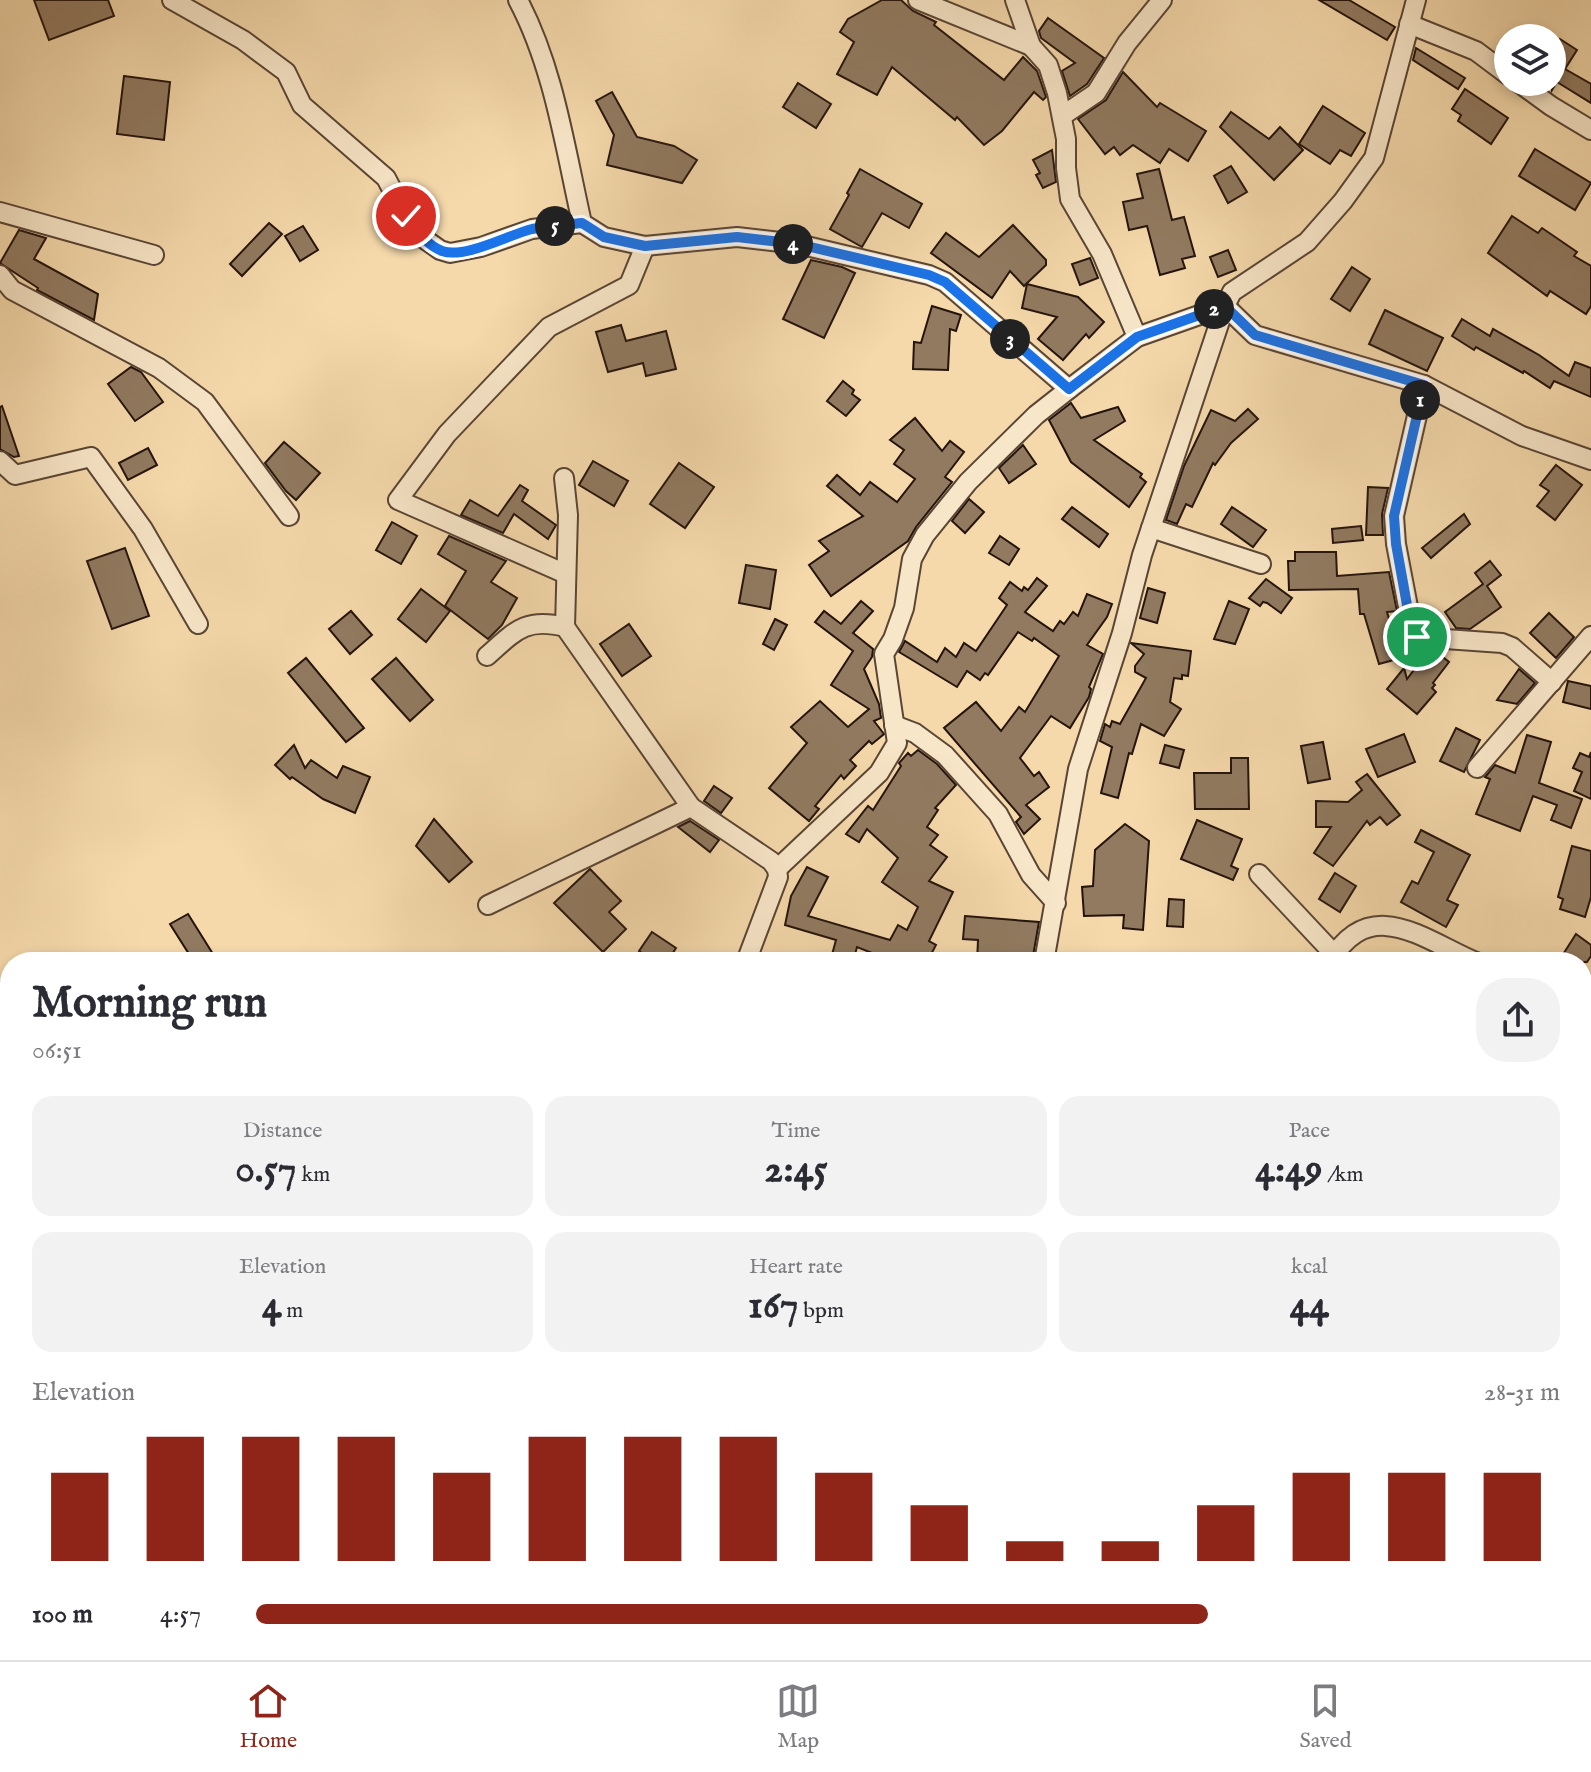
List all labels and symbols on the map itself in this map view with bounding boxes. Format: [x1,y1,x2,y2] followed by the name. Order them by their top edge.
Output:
[372,182,440,250] pin
[535,206,575,246] pin: 5
[773,224,813,264] pin: 4
[1194,289,1234,329] pin: 2
[990,319,1030,359] pin: 3
[1400,380,1440,420] pin: 1
[1383,603,1451,671] pin

